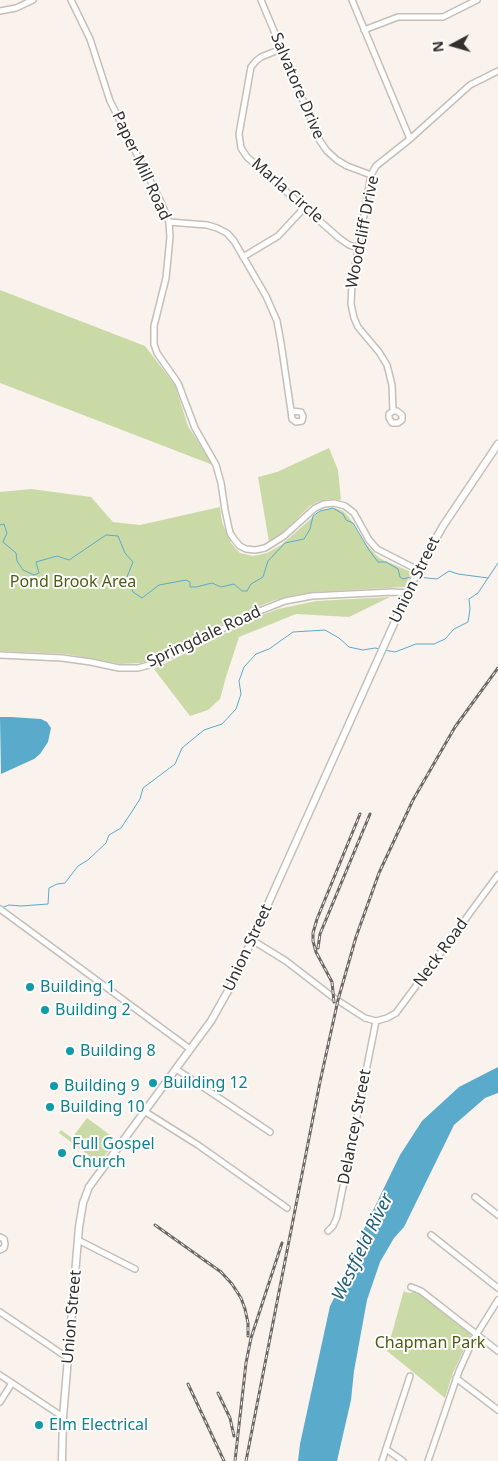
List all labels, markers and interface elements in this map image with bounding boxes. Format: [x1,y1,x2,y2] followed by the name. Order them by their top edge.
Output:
[428,20,478,70] north arrow
[266,30,328,142] street label: Salvatore Drive
[428,40,448,53] text: N
[107,109,175,223] street label: Paper Mill Road
[247,155,327,227] street label: Marla Circle
[343,174,383,290] street label: Woodcliff Drive
[386,533,444,627] street label: Union Street
[10,572,136,592] park label: Pond Brook Area
[144,602,264,672] street label: Springdale Road
[219,901,277,995] street label: Union Street
[410,915,472,991] street label: Neck Road
[40,977,116,997] place label: Building 1
[24,981,36,993] marker: Building 1
[55,1000,131,1020] place label: Building 2
[39,1004,51,1016] marker: Building 2
[80,1041,156,1061] place label: Building 8
[64,1045,76,1057] marker: Building 8
[334,1068,376,1186] street label: Delancey Street
[163,1073,248,1093] place label: Building 12
[64,1076,140,1096] place label: Building 9
[147,1077,159,1089] marker: Building 12
[48,1080,60,1092] marker: Building 9
[60,1097,145,1117] place label: Building 10
[44,1101,56,1113] marker: Building 10
[72,1134,155,1172] place label: Full Gospel Church
[56,1147,68,1159] marker: Full Gospel Church
[328,1190,398,1304] water label: Westfield River
[58,1269,86,1365] street label: Union Street
[375,1333,485,1353] park label: Chapman Park
[49,1415,148,1435] place label: Elm Electrical
[33,1419,45,1431] marker: Elm Electrical

